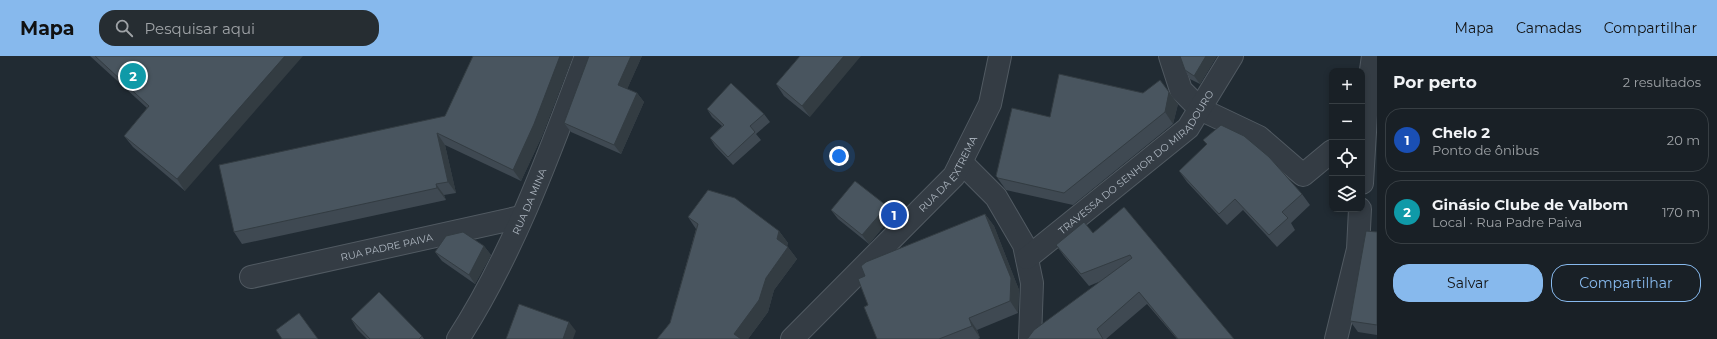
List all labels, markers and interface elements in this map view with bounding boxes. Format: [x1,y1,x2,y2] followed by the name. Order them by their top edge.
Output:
[99,10,379,46] search box
[20,17,75,40] text: Mapa
[113,17,135,39] icon: search
[145,19,255,38] text: Pesquisar aqui
[1455,19,1494,37] text: Mapa
[1516,19,1582,37] text: Camadas
[1604,19,1697,37] text: Compartilhar
[120,61,146,91] pin: 2
[1329,68,1365,212] map controls
[1329,68,1365,104] button: +
[1393,72,1477,92] text: Por perto
[1623,74,1701,90] text: 2 resultados
[1056,88,1217,237] street label: TRAVESSA DO SENHOR DO MIRADOURO
[1329,104,1365,140] button: −
[1432,123,1490,142] text: Chelo 2
[1404,132,1410,148] text: 1
[1667,132,1700,148] text: 20 m
[916,133,980,215] street label: RUA DA EXTREMA
[1329,140,1365,176] button: locate
[1432,142,1539,158] text: Ponto de ônibus
[829,146,849,166] your location
[509,166,550,237] street label: RUA DA MINA
[1329,176,1365,212] button: layers
[1432,195,1628,214] text: Ginásio Clube de Valbom
[881,200,907,230] pin: 1
[1403,204,1411,220] text: 2
[1662,204,1700,220] text: 170 m
[1432,214,1582,230] text: Local · Rua Padre Paiva
[339,231,435,264] street label: RUA PADRE PAIVA
[1393,264,1543,302] button: Salvar
[1551,264,1701,302] button: Compartilhar

